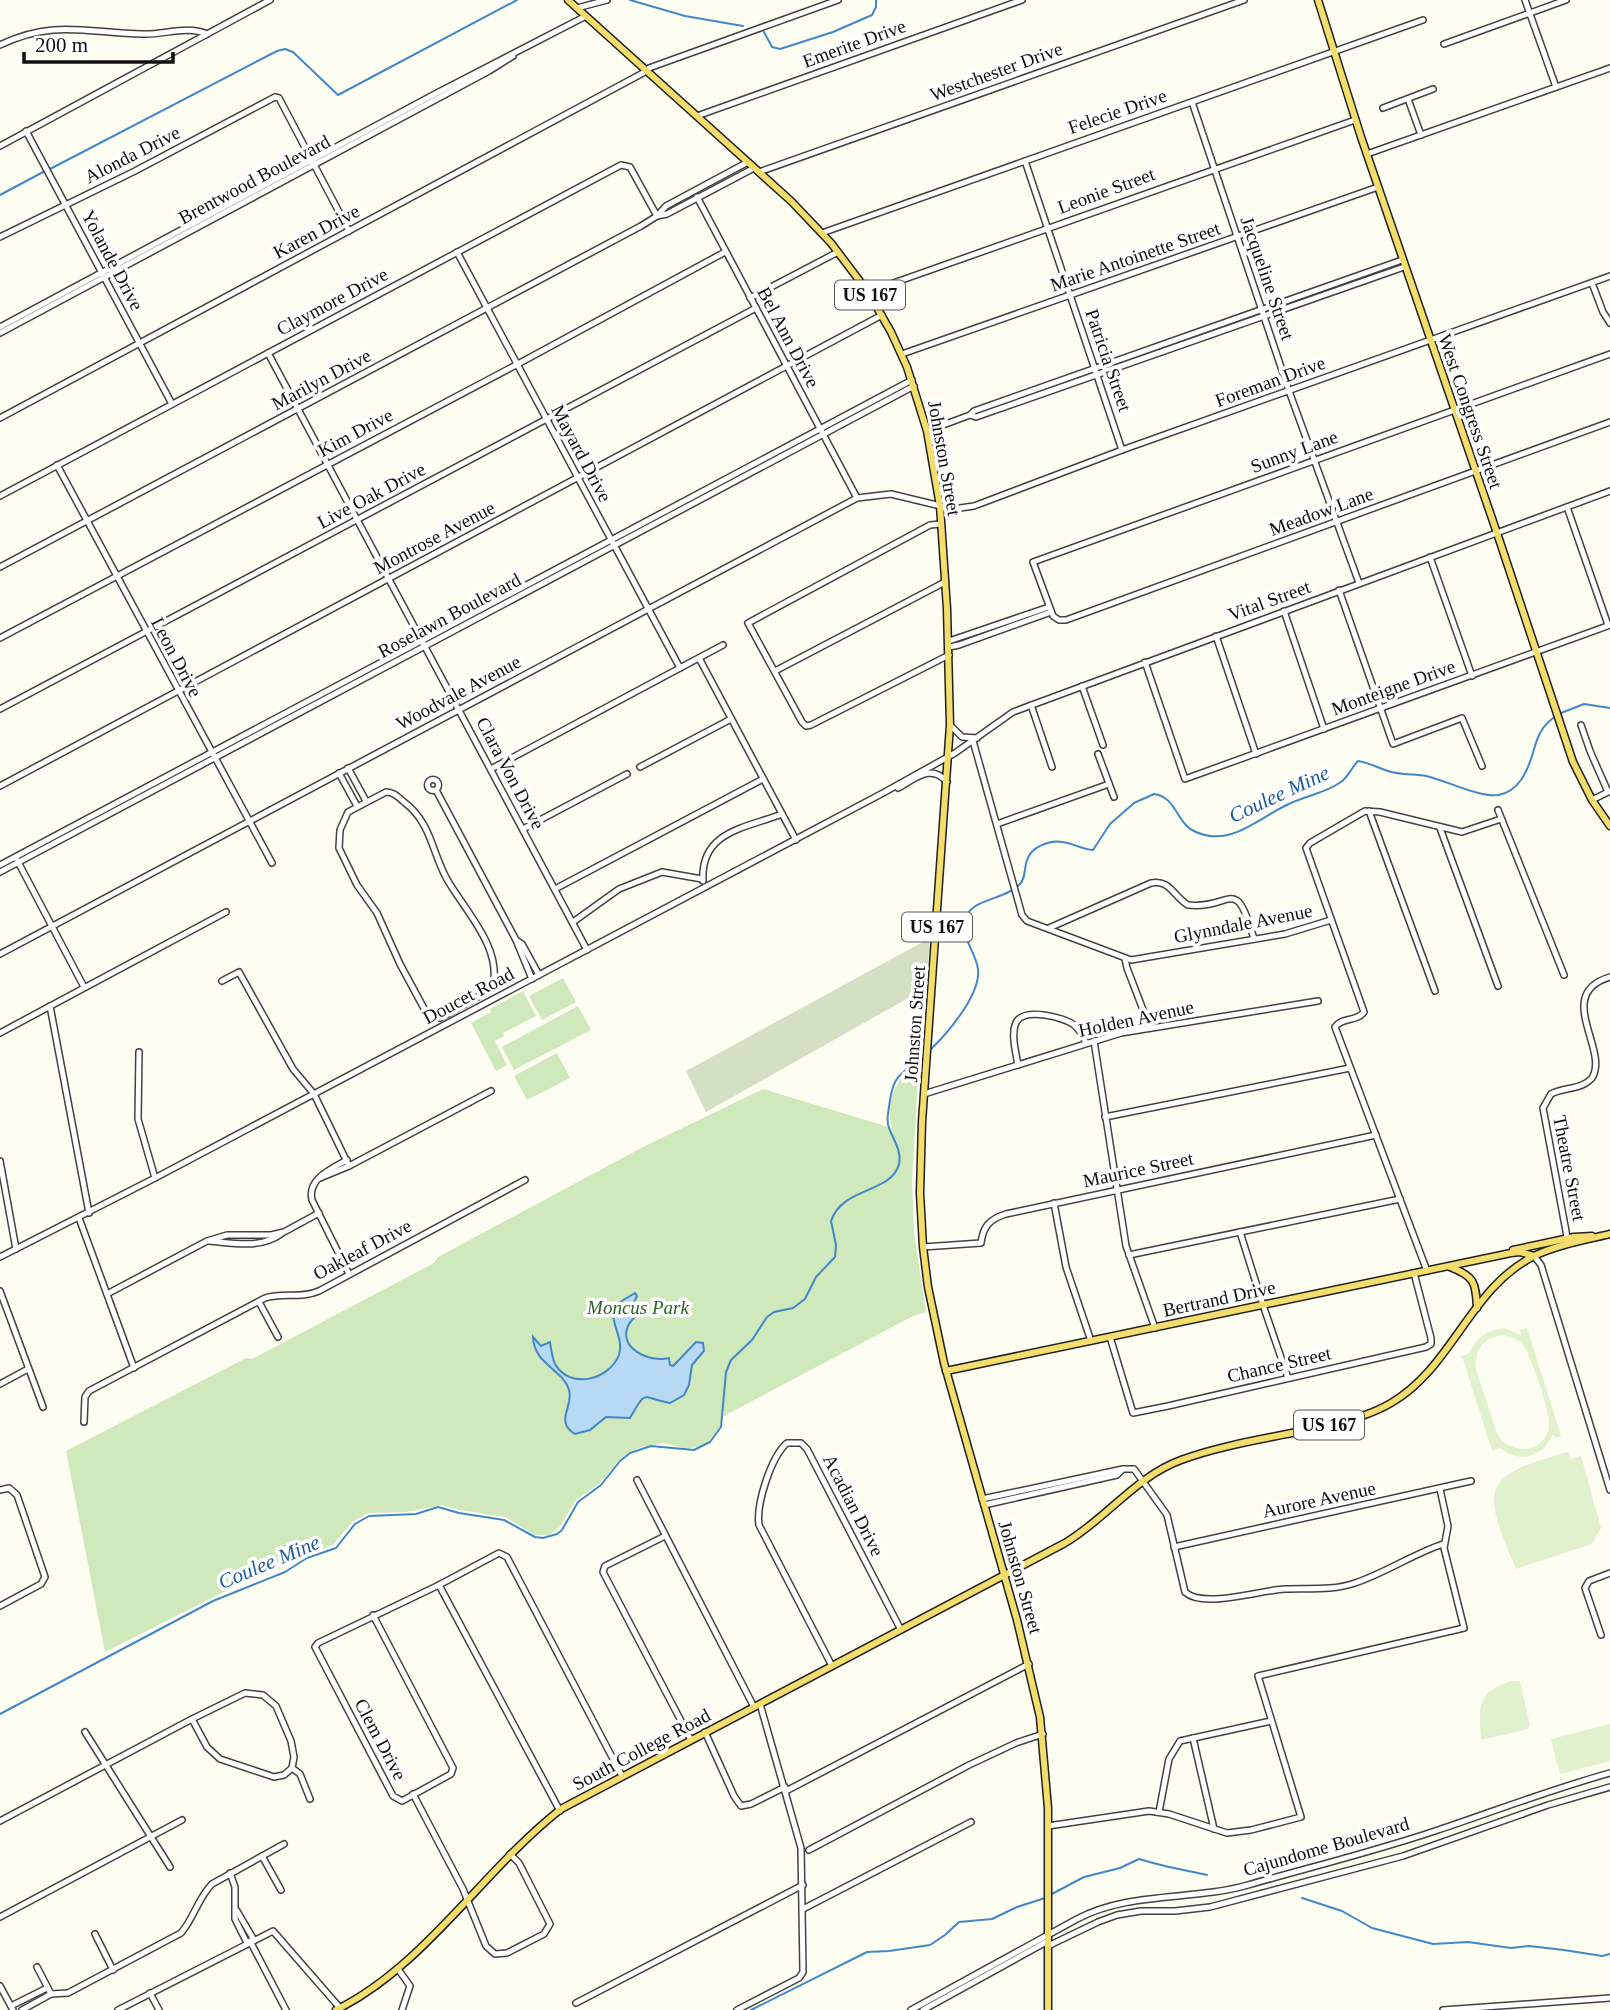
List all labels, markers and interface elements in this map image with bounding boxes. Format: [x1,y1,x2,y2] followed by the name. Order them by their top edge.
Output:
[800,15,909,72] street label: Emerite Drive
[24,21,173,65] scale bar
[35,33,88,57] text: 200 m
[927,38,1065,105] street label: Westchester Drive
[1065,85,1169,138] street label: Felecie Drive
[81,121,183,187] street label: Alonda Drive
[175,130,334,228] street label: Brentwood Boulevard
[1055,163,1158,218] street label: Leonie Street
[270,200,363,263] street label: Karen Drive
[77,207,148,314] street label: Yolande Drive
[1237,214,1299,343] street label: Jacqueline Street
[1047,217,1224,295] street label: Marie Antoinette Street
[273,263,391,340] street label: Claymore Drive
[835,281,905,310] road number: US 167
[753,283,824,391] street label: Bel Ann Drive
[1081,306,1136,415] street label: Patricia Street
[1434,331,1507,492] street label: West Congress Street
[268,345,374,414] street label: Marilyn Drive
[1212,352,1328,411] street label: Foreman Drive
[924,399,965,518] street label: Johnston Street
[547,401,616,505] street label: Mayard Drive
[314,404,396,461] street label: Kim Drive
[1248,426,1341,477] street label: Sunny Lane
[314,458,429,533] street label: Live Oak Drive
[1266,483,1376,540] street label: Meadow Lane
[370,497,498,578] street label: Montrose Avenue
[374,569,525,662] street label: Roselawn Boulevard
[1225,576,1314,625] street label: Vital Street
[147,614,206,701] street label: Leon Drive
[392,651,524,734] street label: Woodvale Avenue
[1328,655,1458,720] street label: Monteigne Drive
[472,714,549,833] street label: Clara Von Drive
[1225,760,1333,828] water label: Coulee Mine
[1172,900,1314,947] street label: Glynndale Avenue
[902,912,972,942] road number: US 167
[419,963,518,1028] street label: Doucet Road
[900,964,929,1083] street label: Johnston Street
[1077,996,1196,1041] street label: Holden Avenue
[1549,1114,1590,1223] street label: Theatre Street
[1081,1147,1196,1191] street label: Maurice Street
[310,1215,415,1284] street label: Oakleaf Drive
[1161,1276,1277,1321] street label: Bertrand Drive
[586,1297,689,1318] park label: Moncus Park
[1225,1342,1334,1387] street label: Chance Street
[1294,1410,1364,1440] road number: US 167
[819,1451,888,1560] street label: Acadian Drive
[1261,1477,1378,1522] street label: Aurore Avenue
[994,1518,1047,1637] street label: Johnston Street
[215,1530,323,1594] water label: Coulee Mine
[350,1695,411,1784] street label: Clem Drive
[569,1704,714,1795] street label: South College Road
[1241,1813,1412,1880] street label: Cajundome Boulevard

